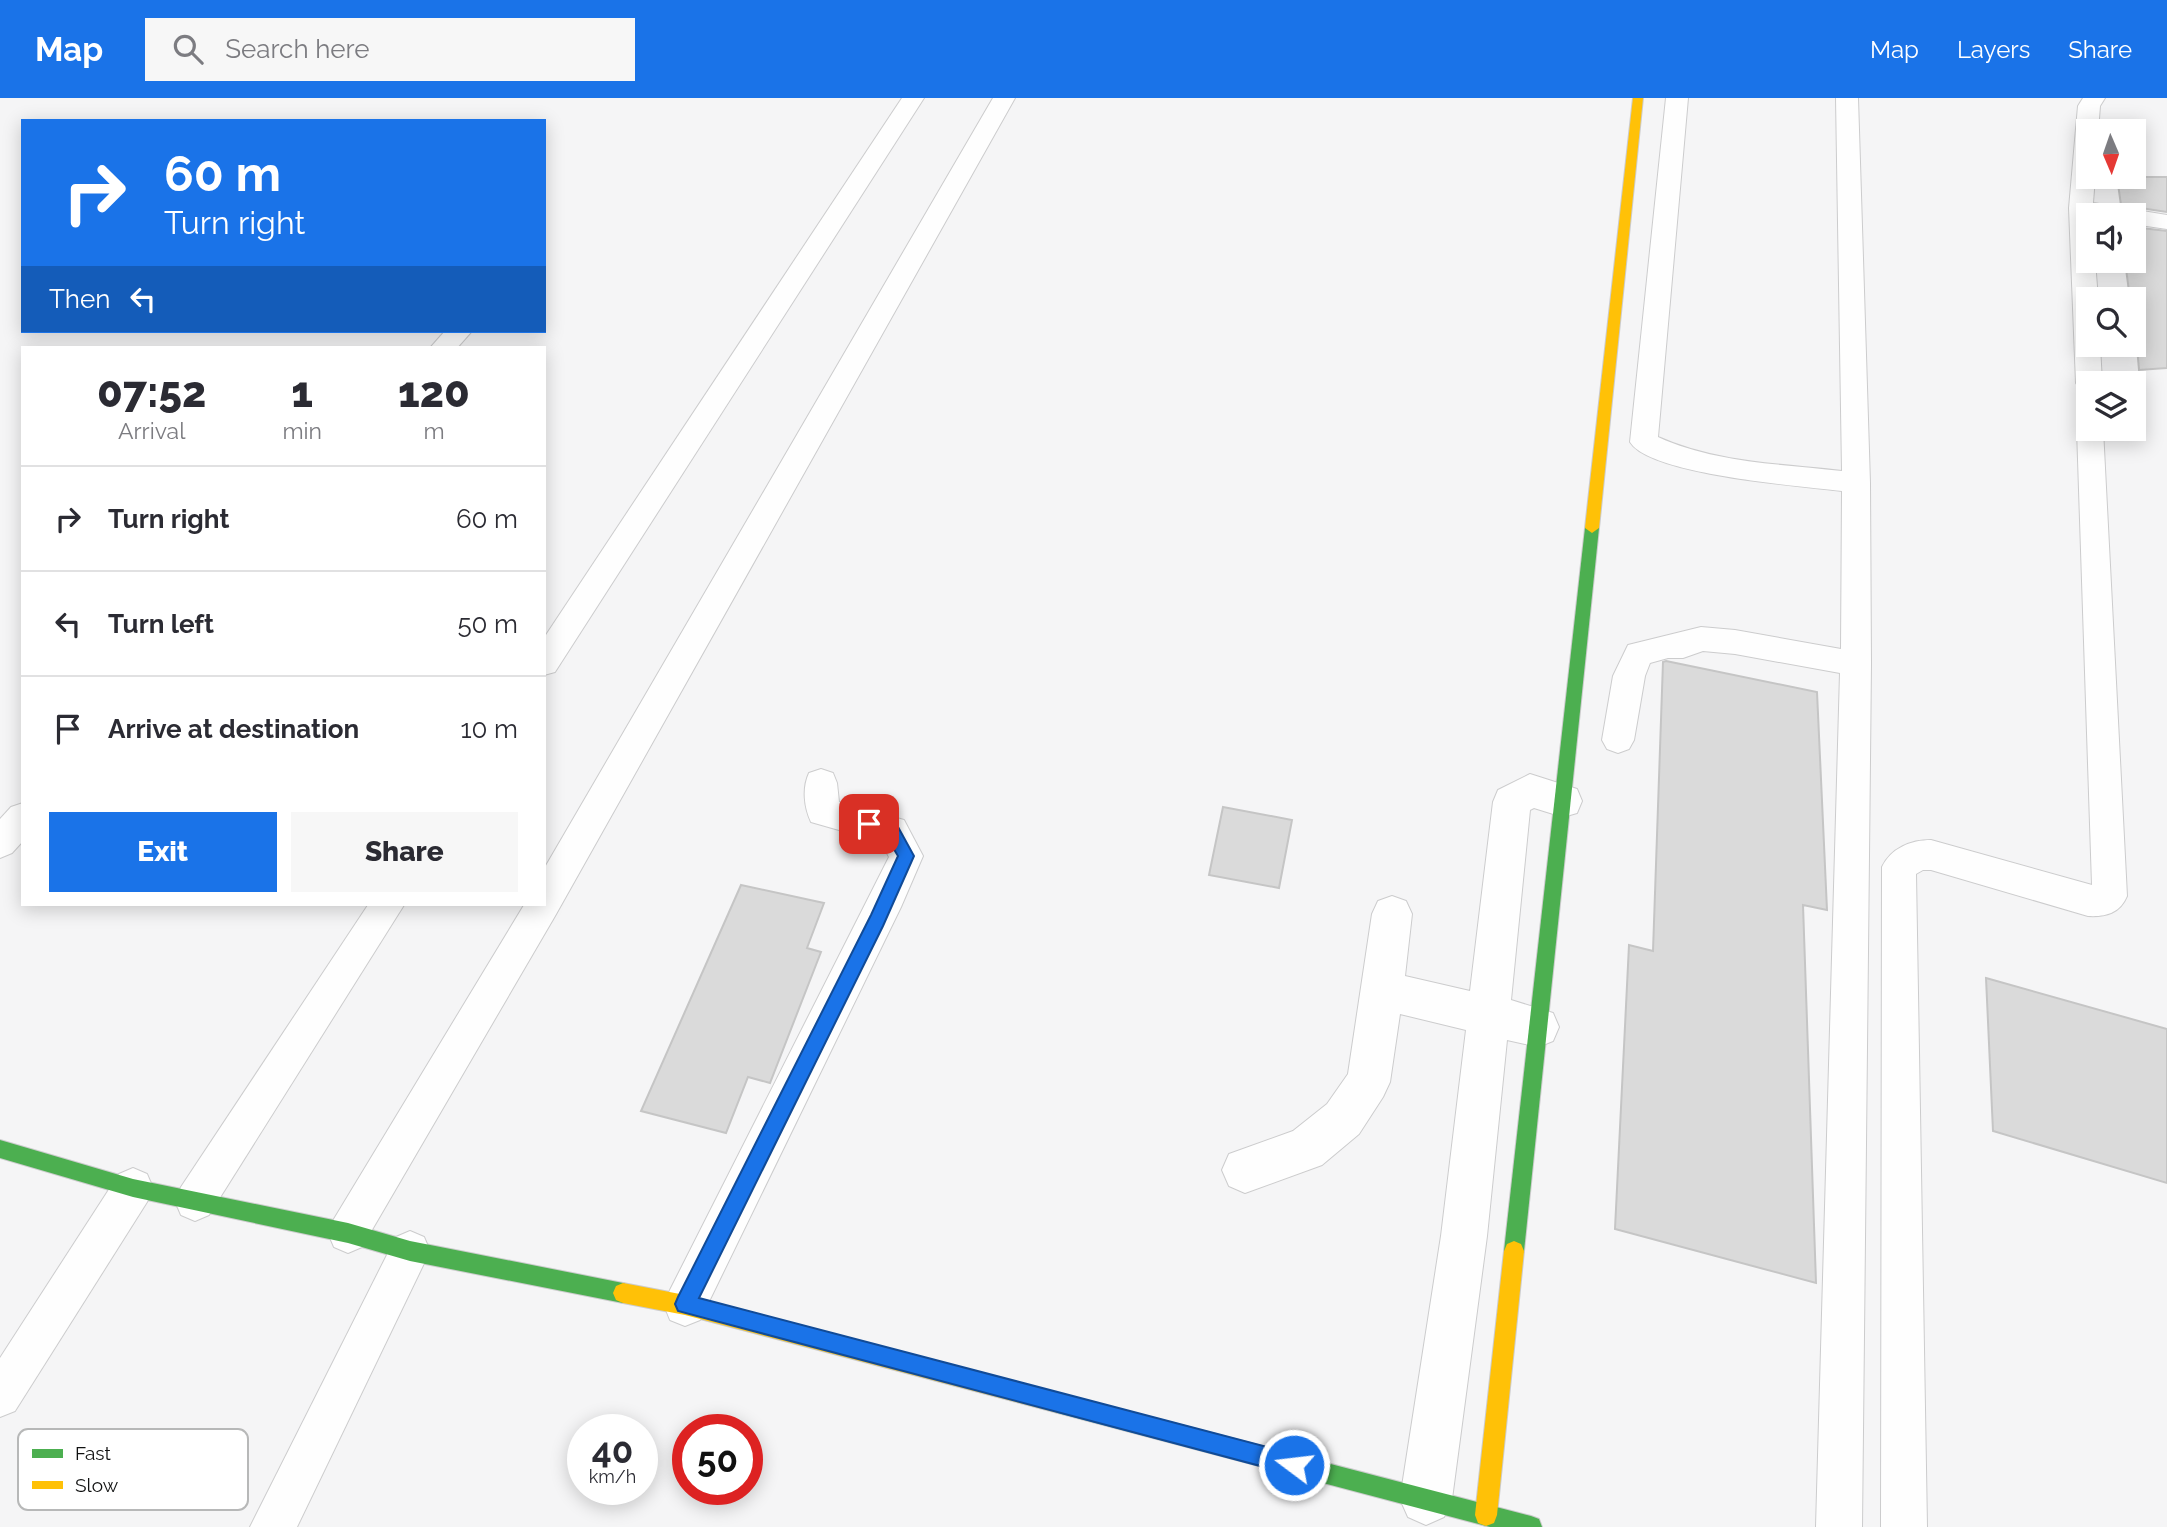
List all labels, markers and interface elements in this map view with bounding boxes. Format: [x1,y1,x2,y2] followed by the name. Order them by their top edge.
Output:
[145,18,635,81] search box
[35,30,103,69] text: Map
[169,30,207,68] icon: search
[225,34,370,64] text: Search here
[1870,35,1919,64] text: Map
[1957,35,2030,64] text: Layers
[2068,35,2132,64] text: Share
[2076,119,2146,189] north arrow
[2076,119,2146,441] map controls
[164,145,281,202] text: 60 m
[49,147,140,238] icon: right
[2076,203,2146,273] button: sound
[164,204,305,241] text: Turn right
[124,280,162,318] icon: left
[49,284,110,314] text: Then
[2076,287,2146,357] button: search
[97,368,206,417] text: 07:52
[291,368,313,417] text: 1
[398,368,470,417] text: 120
[2076,371,2146,441] button: layers
[118,417,185,444] text: Arrival
[282,417,322,444] text: min
[423,417,445,444] text: m
[49,500,87,538] icon: right
[108,504,229,534] text: Turn right
[456,504,518,534] text: 60 m
[49,605,87,643] icon: left
[108,609,214,639] text: Turn left
[457,609,518,639] text: 50 m
[49,710,87,748] icon: arrive
[108,714,359,744] text: Arrive at destination
[460,714,518,744] text: 10 m
[839,794,899,854] pin
[850,805,888,843] icon: arrive
[49,812,277,892] button: Exit
[291,812,518,892] button: Share
[672,1414,763,1505] speed limit sign: 50
[1257,1428,1331,1502] position arrow
[18,1429,248,1510] legend
[592,1430,633,1471] text: 40
[75,1442,111,1464] text: Fast
[589,1466,636,1487] text: km/h
[75,1474,119,1496] text: Slow

